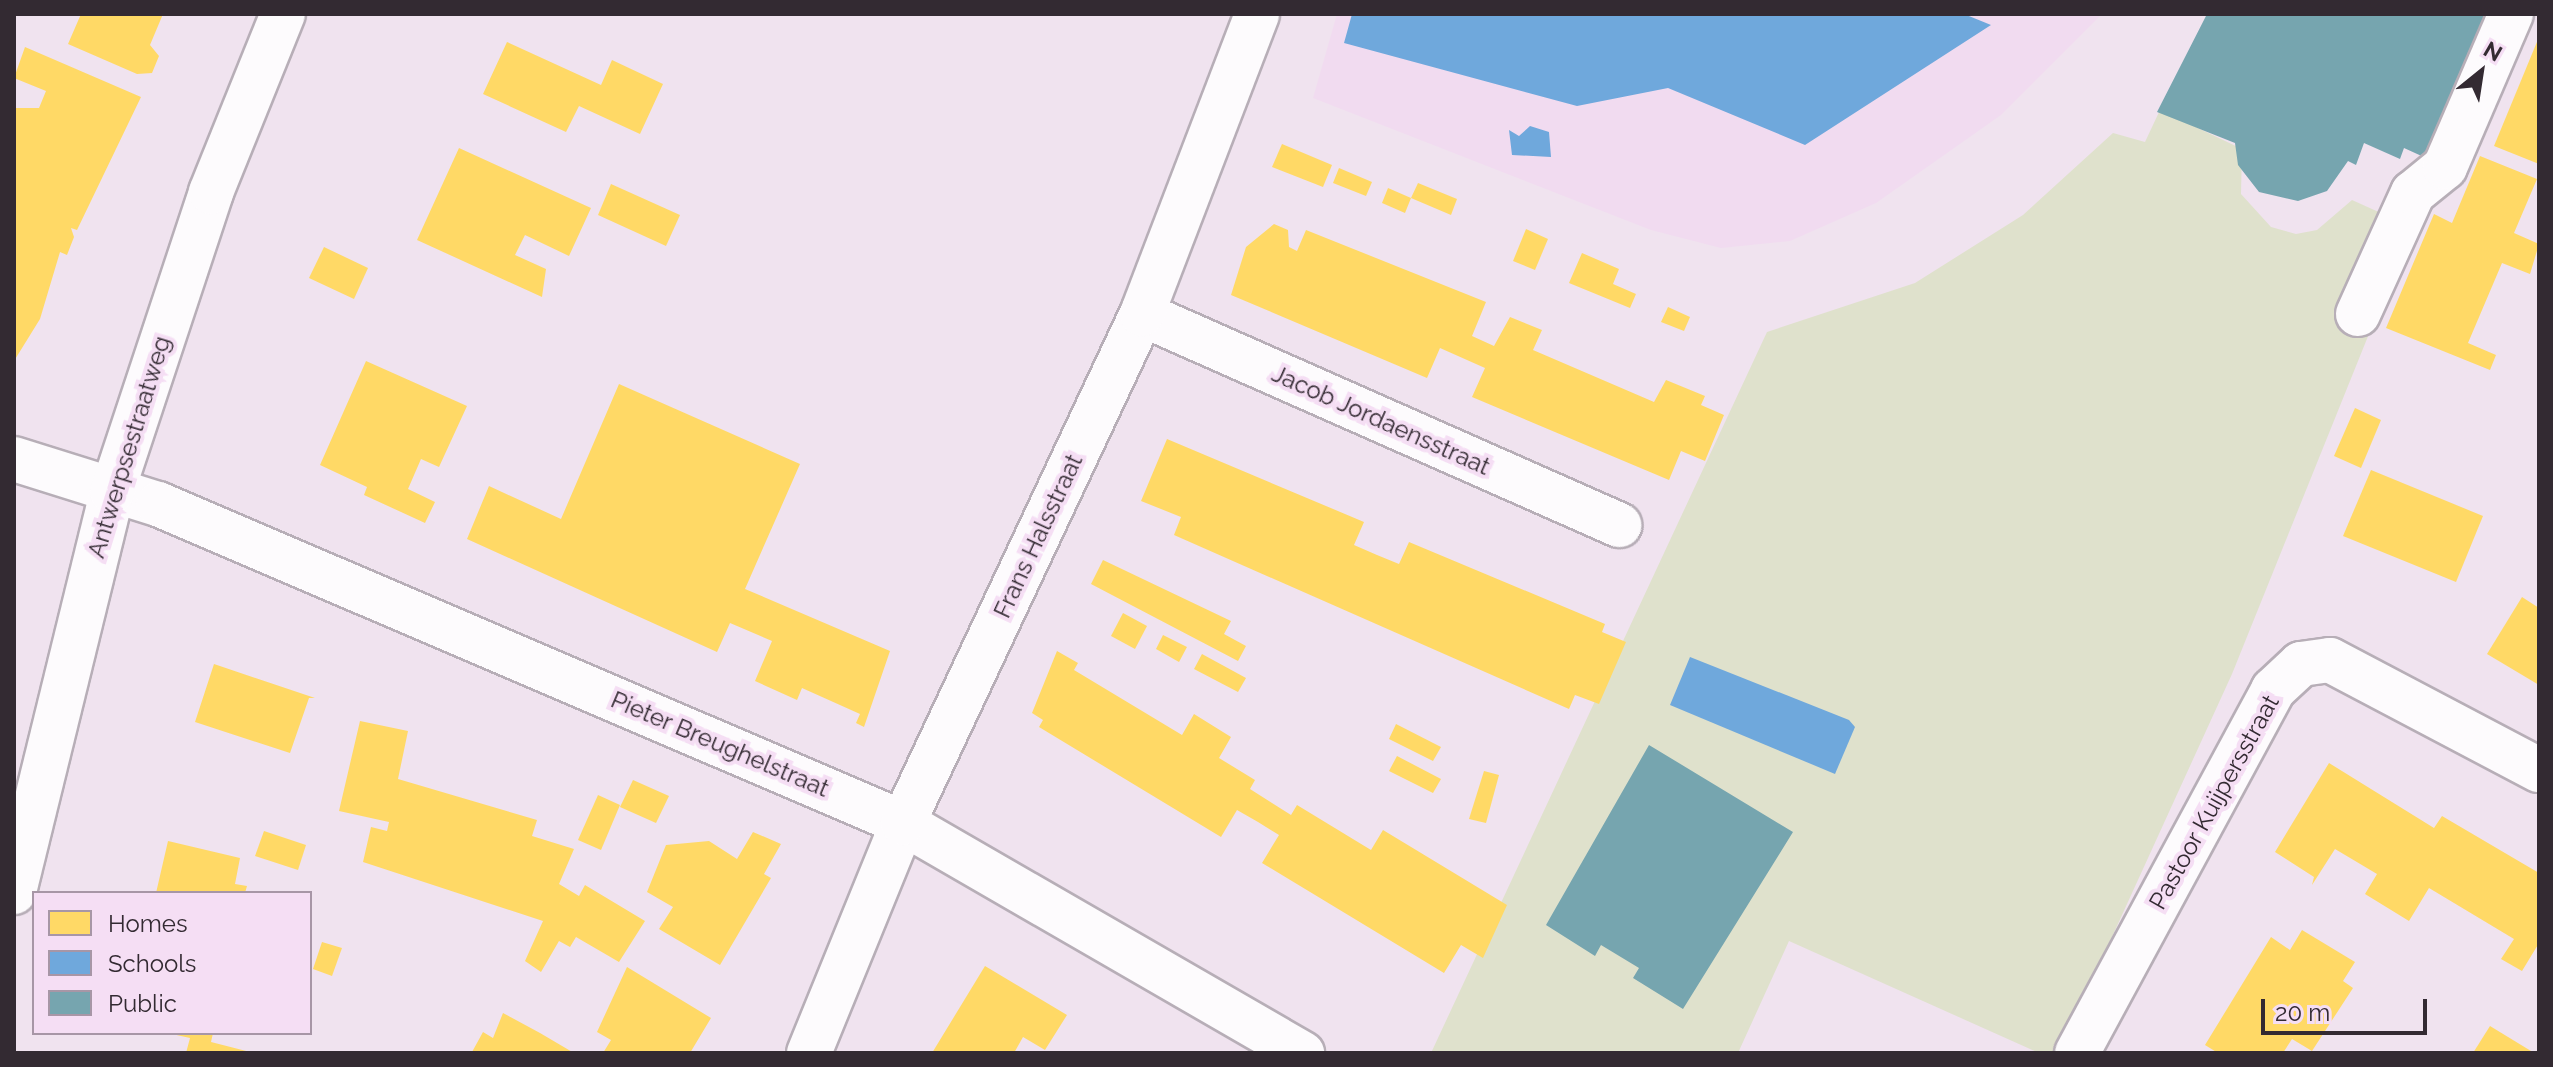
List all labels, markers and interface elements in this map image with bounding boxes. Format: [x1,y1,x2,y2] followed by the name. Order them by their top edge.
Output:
[2441,32,2521,112] north arrow
[2479,36,2507,67] text: N
[82,333,176,561] street label: Antwerpsestraatweg
[1267,359,1495,481] street label: Jacob Jordaensstraat
[987,450,1089,622] street label: Frans Halsstraat
[606,685,834,803] street label: Pieter Breughelstraat
[2143,689,2285,915] street label: Pastoor Kuijpersstraat
[32,891,312,1035] legend
[108,909,188,938] text: Homes
[108,949,196,978] text: Schools
[2265,983,2431,1033] scale bar
[108,989,177,1018] text: Public
[2275,998,2330,1027] text: 20 m

